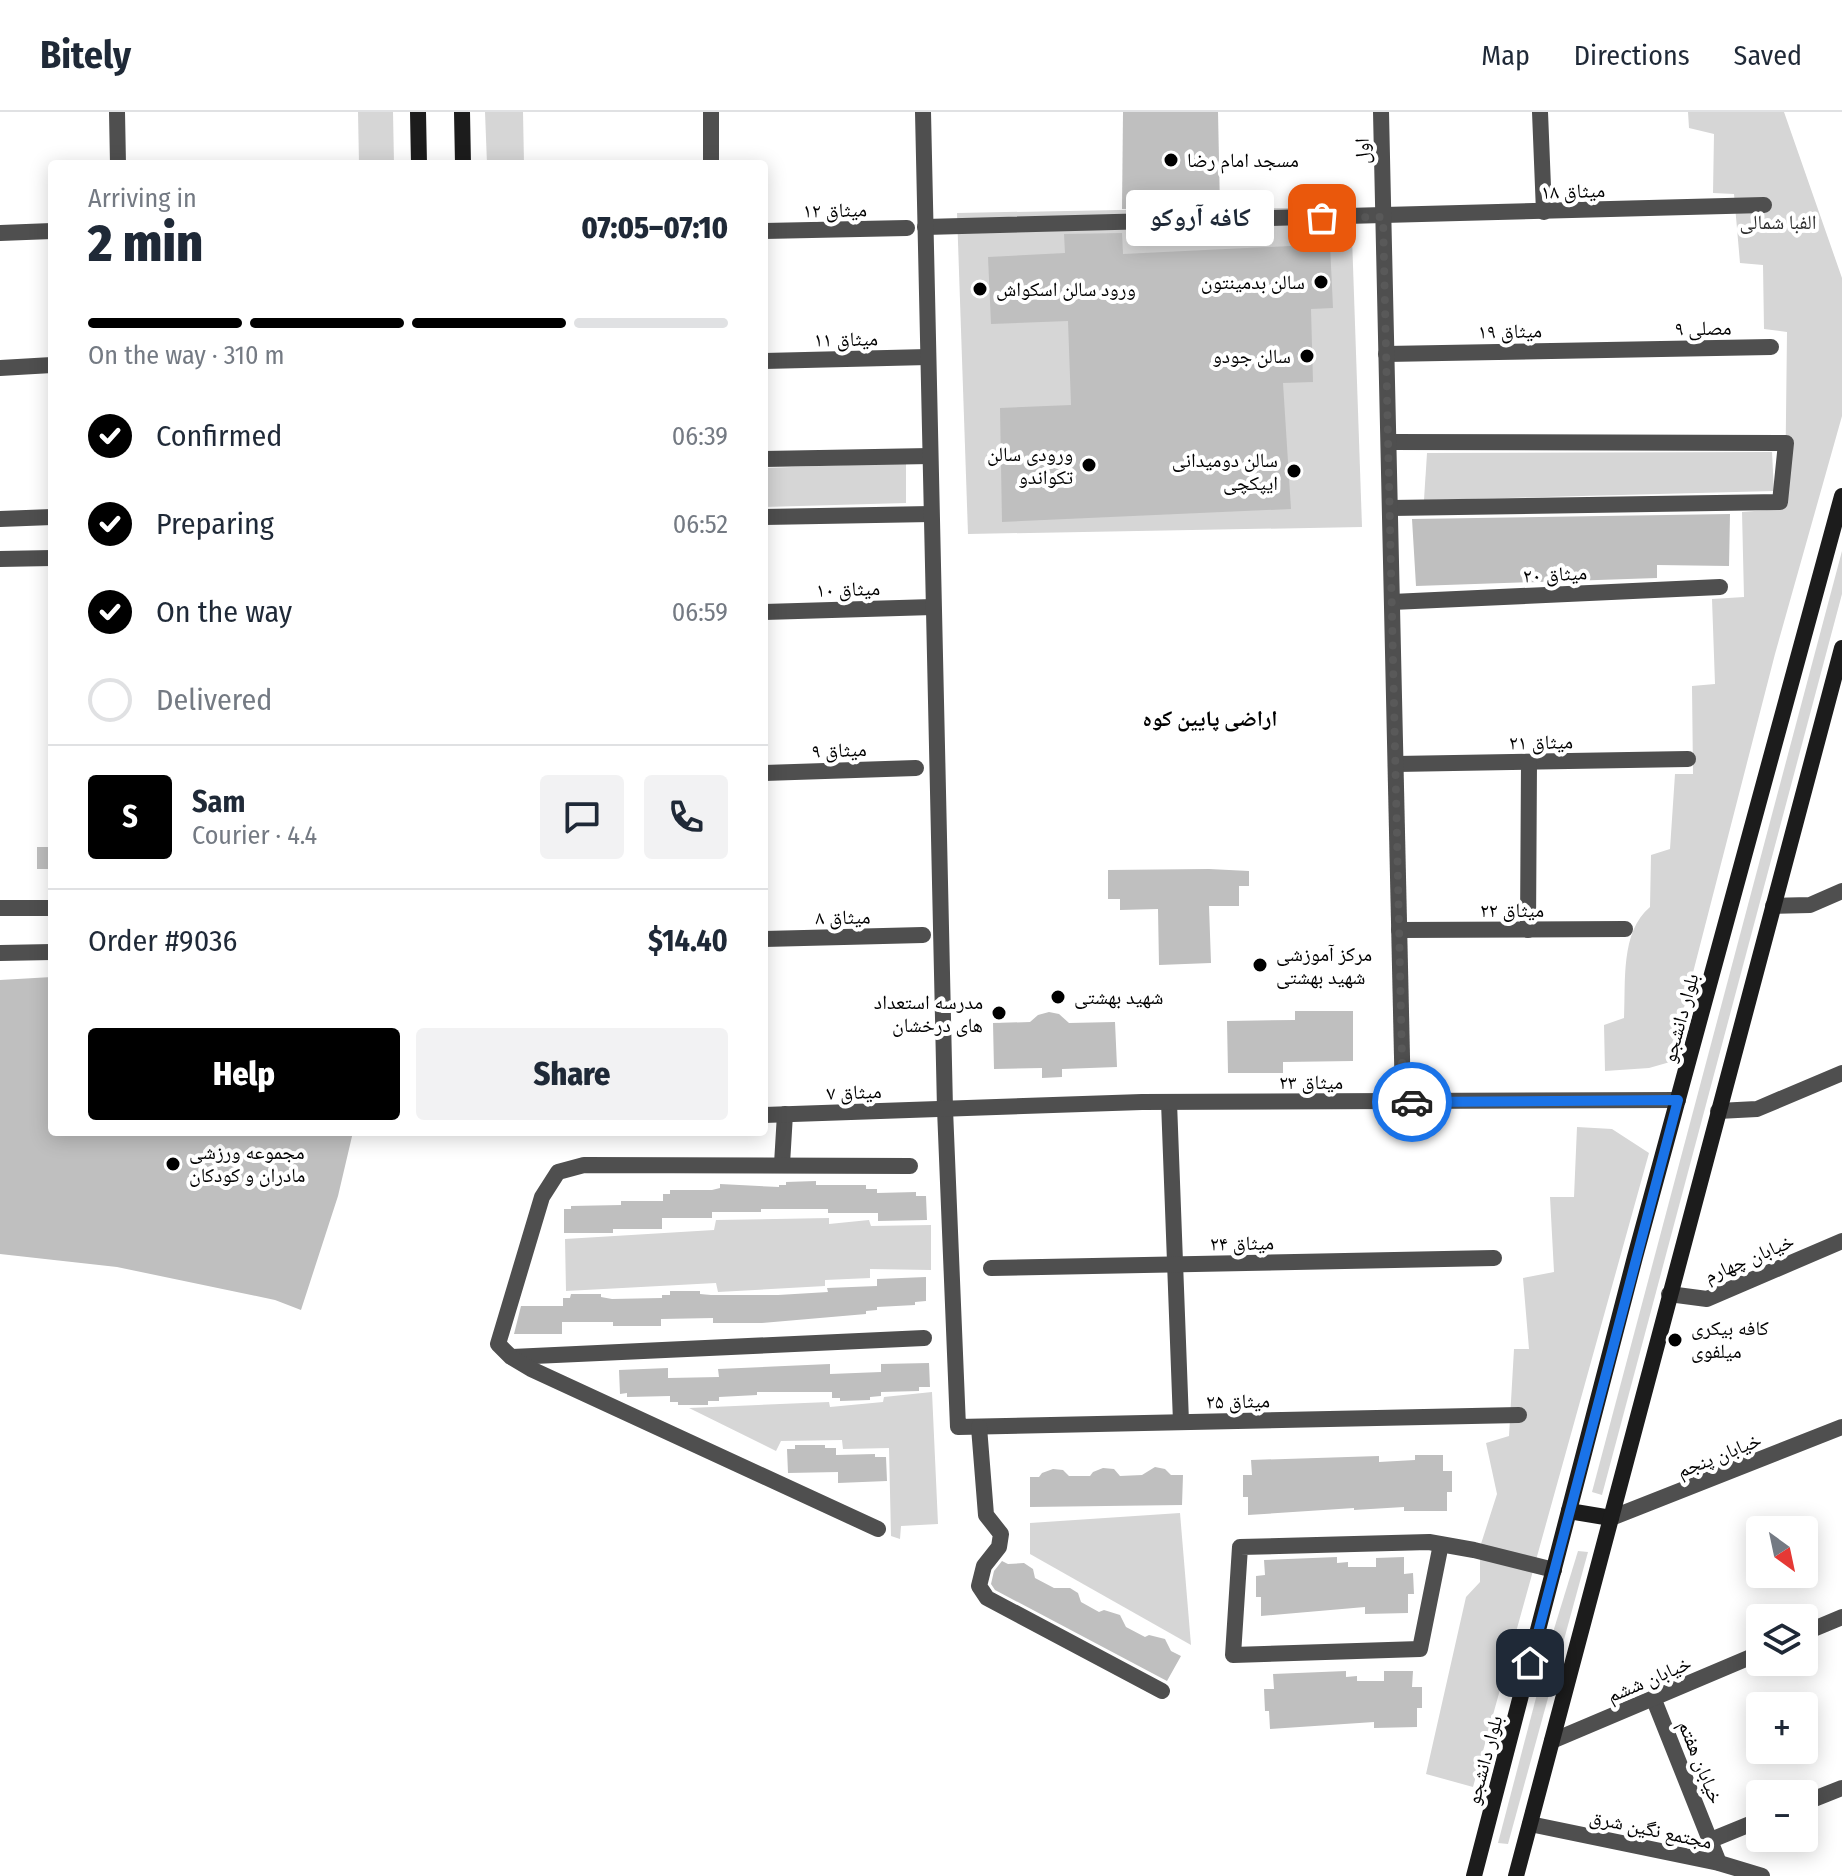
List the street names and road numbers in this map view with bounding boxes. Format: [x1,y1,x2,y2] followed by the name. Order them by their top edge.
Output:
[1350,138,1374,164] street label: اول
[1540,178,1606,204] street label: میثاق ۱۸
[803,197,867,223] street label: میثاق ۱۲
[1674,316,1732,340] street label: مصلی ۹
[1478,318,1542,344] street label: میثاق ۱۹
[814,326,878,352] street label: میثاق ۱۱
[1522,560,1588,588] street label: میثاق ۲۰
[815,576,881,602] street label: میثاق ۱۰
[1509,729,1573,755] street label: میثاق ۲۱
[811,737,867,763] street label: میثاق ۹
[1480,898,1544,922] street label: میثاق ۲۲
[815,905,871,929] street label: میثاق ۸
[1657,971,1703,1065] street label: بلوار دانشجو
[1279,1070,1343,1094] street label: میثاق ۲۳
[826,1079,882,1105] street label: میثاق ۷
[1701,1228,1798,1289] street label: خیابان چهارم
[1210,1230,1274,1256] street label: میثاق ۲۴
[1206,1388,1270,1414] street label: میثاق ۲۵
[1673,1427,1766,1485] street label: خیابان پنجم
[1603,1650,1696,1709] street label: خیابان ششم
[1461,1713,1507,1807] street label: بلوار دانشجو
[1672,1717,1729,1808] street label: خیابان هفتم
[1587,1804,1714,1855] street label: مجتمع نگین شرق

